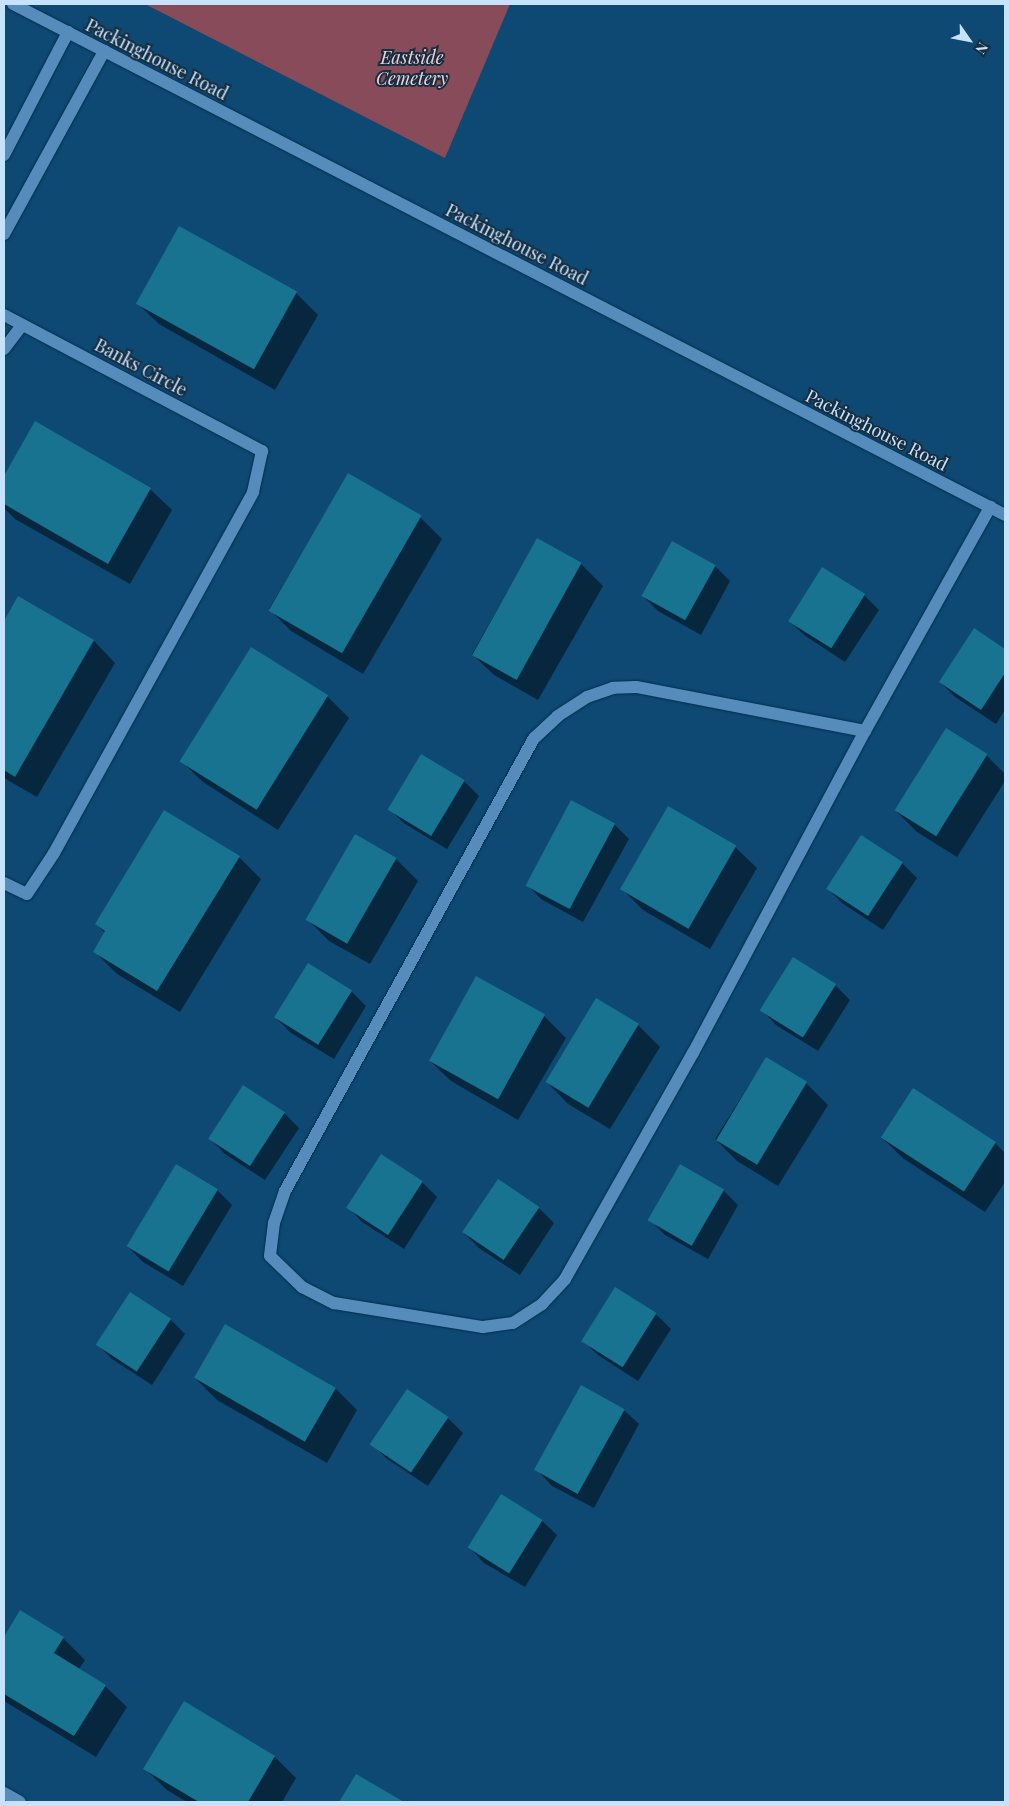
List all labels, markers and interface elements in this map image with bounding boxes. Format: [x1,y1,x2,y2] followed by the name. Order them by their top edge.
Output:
[82,14,232,104] street label: Packinghouse Road
[944,15,994,65] north arrow
[971,39,993,58] text: N
[376,47,448,90] park label: Eastside Cemetery
[442,199,592,289] street label: Packinghouse Road
[91,334,191,400] street label: Banks Circle
[802,385,952,475] street label: Packinghouse Road

